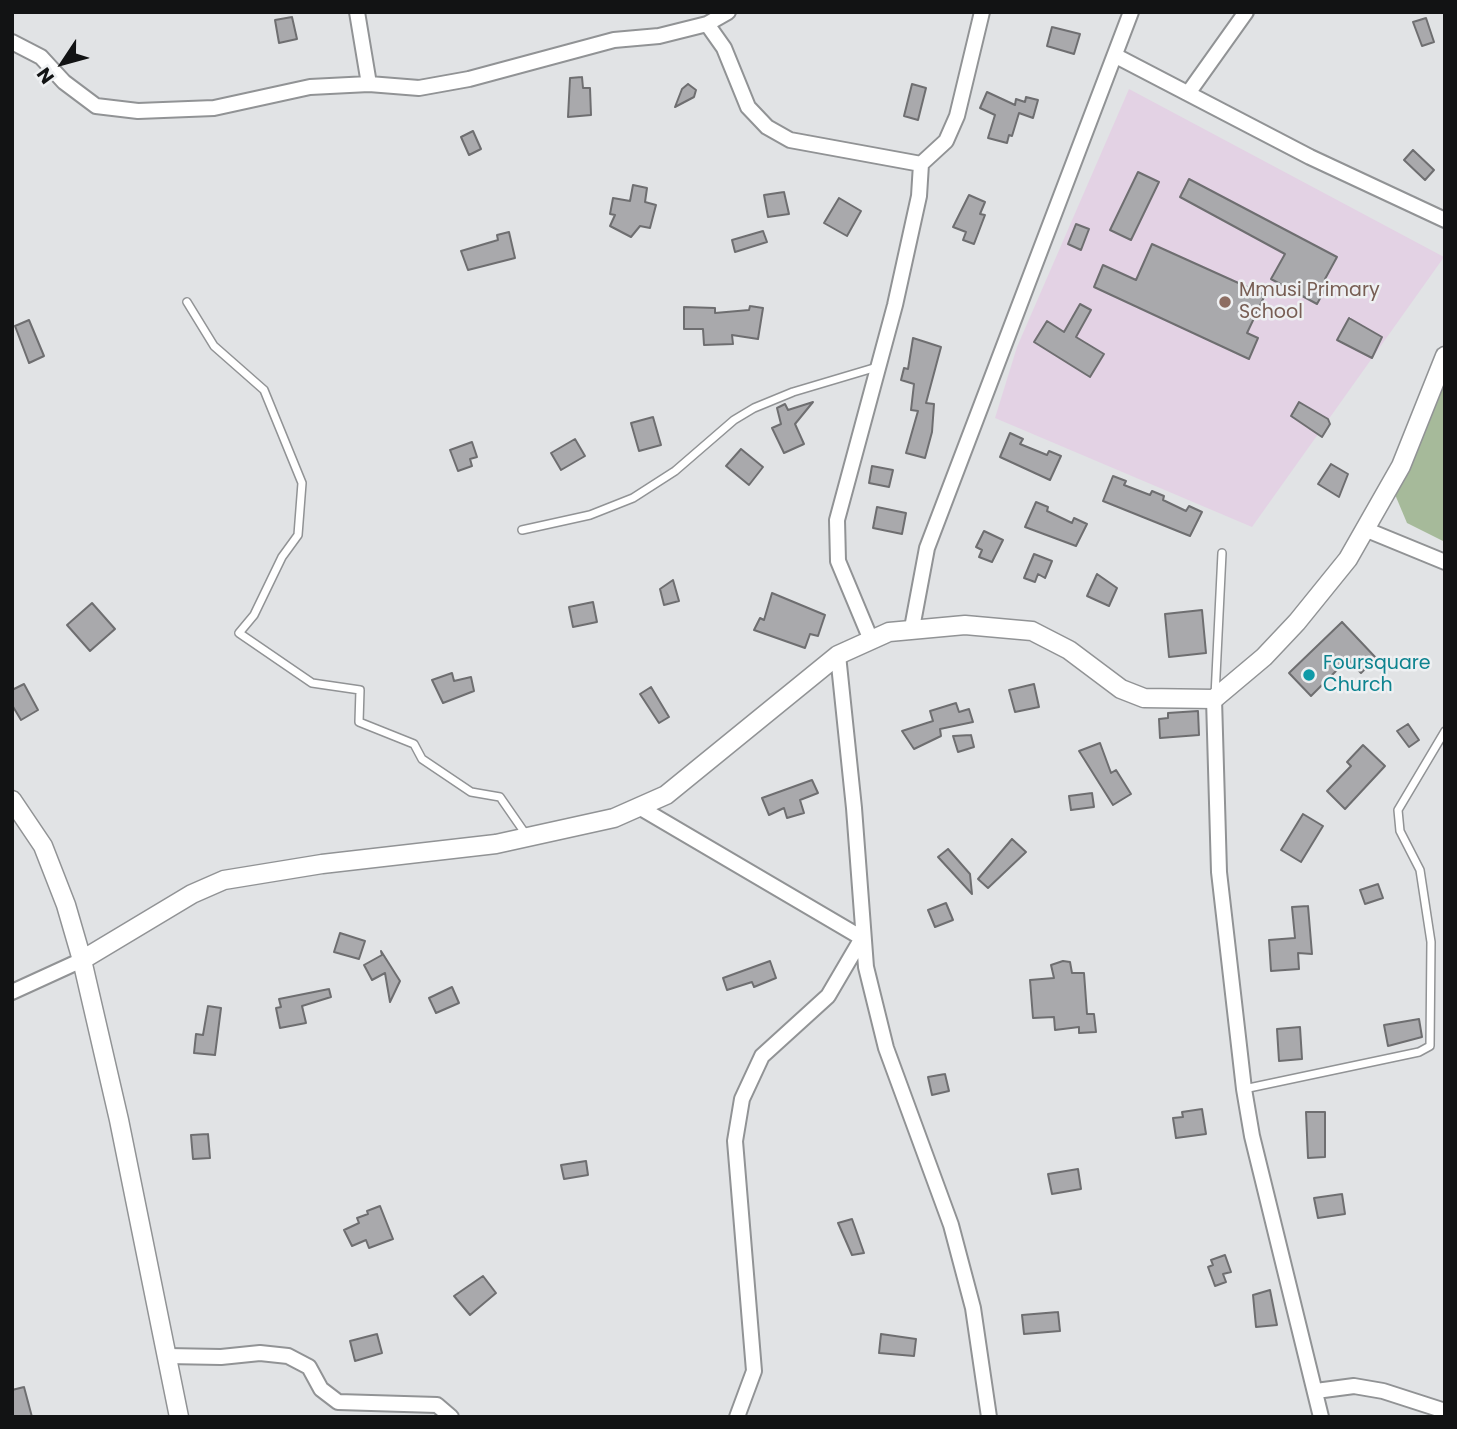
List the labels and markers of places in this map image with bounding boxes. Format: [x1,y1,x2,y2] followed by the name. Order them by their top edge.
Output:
[1239,280,1380,324] place label: Mmusi Primary School
[1217,294,1233,310] marker: Mmusi Primary School
[1323,653,1431,697] place label: Foursquare Church
[1301,667,1317,683] marker: Foursquare Church

